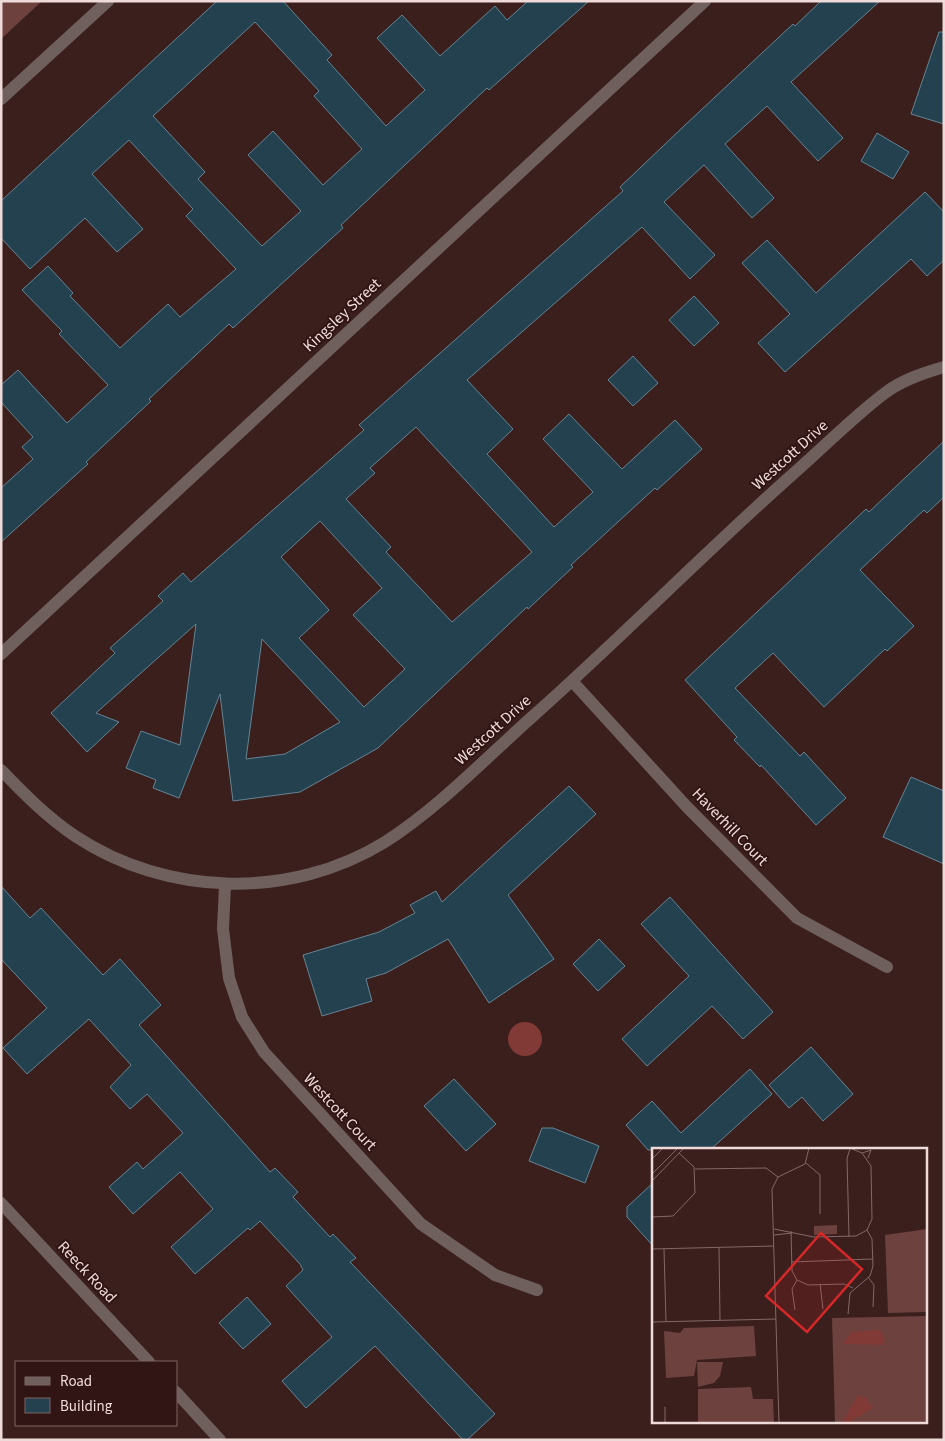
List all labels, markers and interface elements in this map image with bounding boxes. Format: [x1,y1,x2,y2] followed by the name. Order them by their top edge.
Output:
[298,273,386,357] street label: Kingsley Street
[747,415,833,495] street label: Westcott Drive
[450,690,536,770] street label: Westcott Drive
[687,783,773,871] street label: Haverhill Court
[298,1068,382,1156] street label: Westcott Court
[652,1148,928,1424] inset map
[53,1236,121,1308] street label: Reeck Road
[15,1361,178,1426] legend
[60,1371,92,1392] text: Road
[60,1396,113,1417] text: Building

